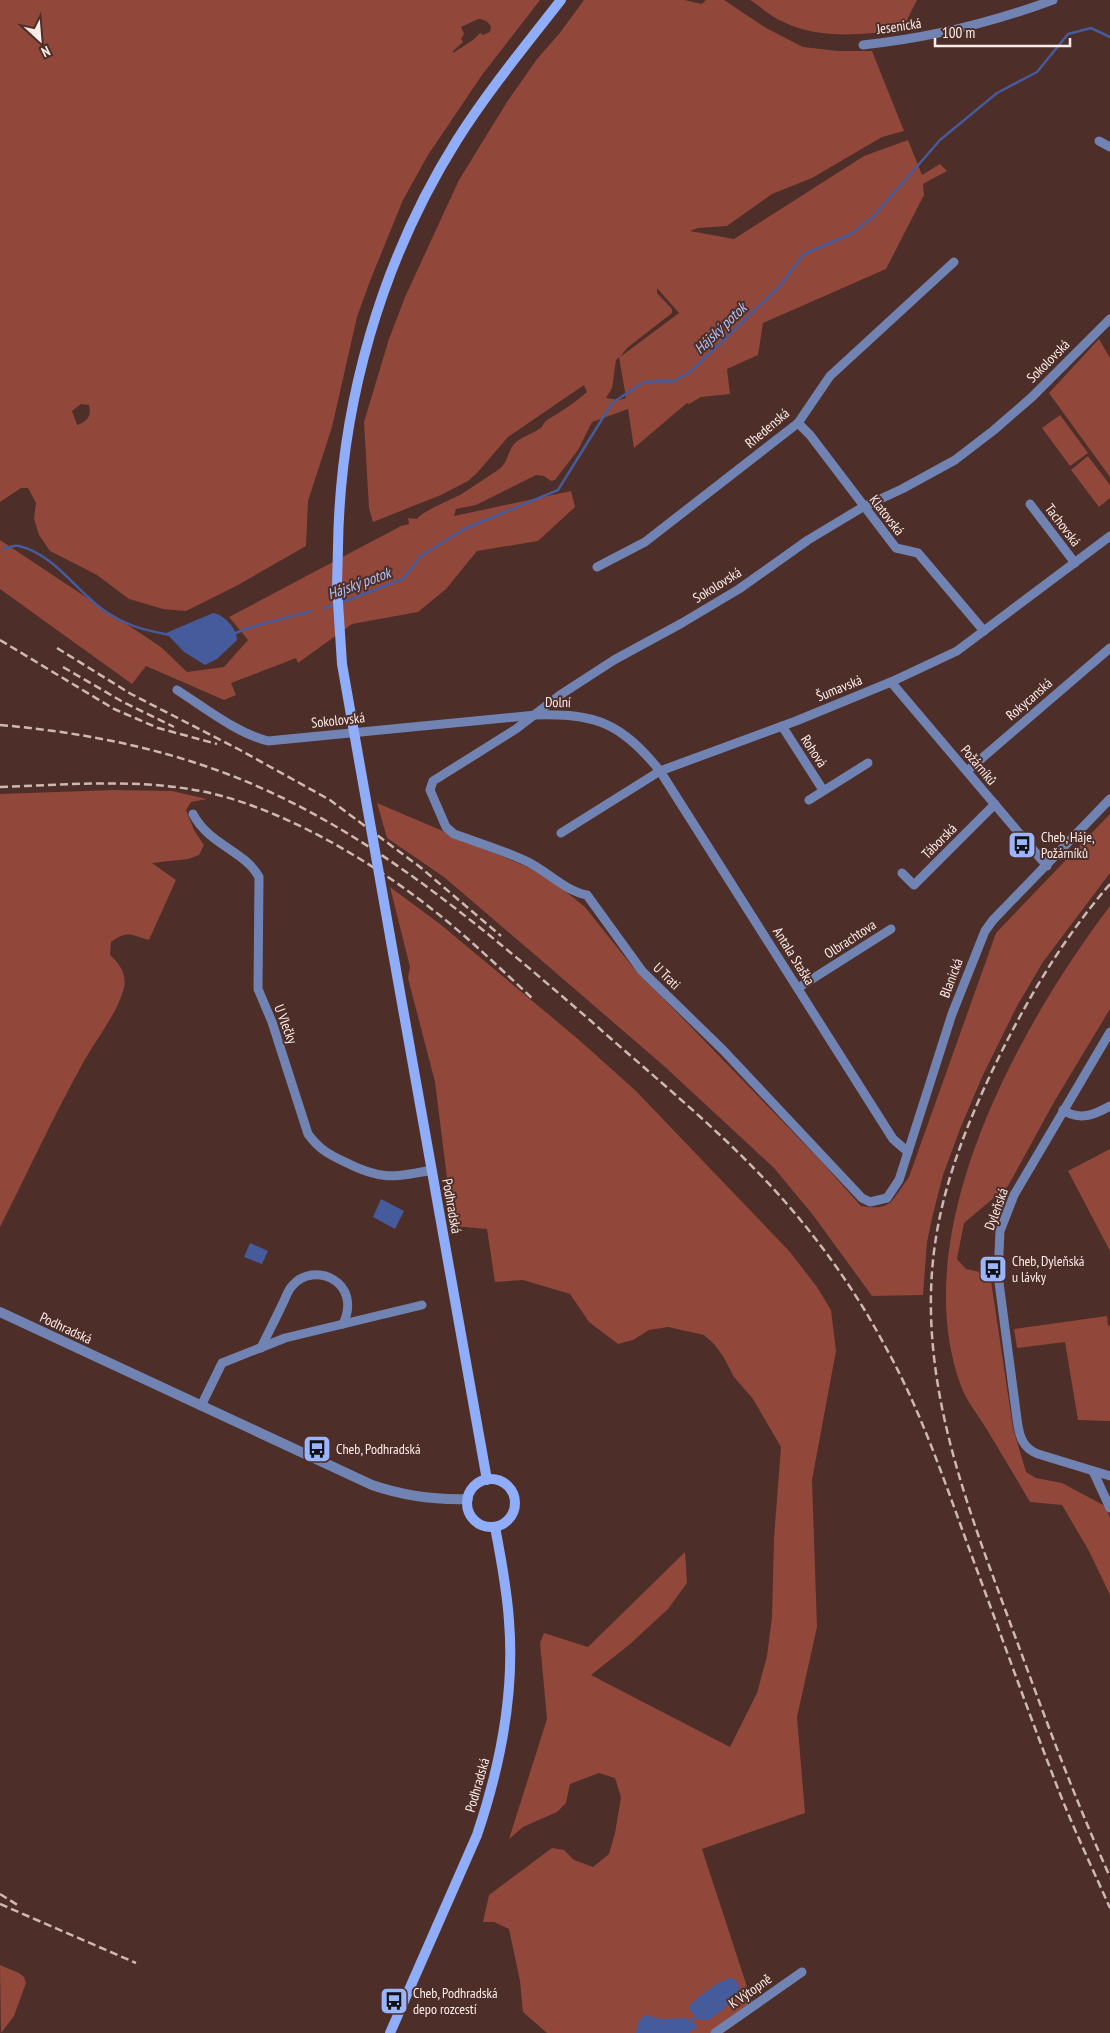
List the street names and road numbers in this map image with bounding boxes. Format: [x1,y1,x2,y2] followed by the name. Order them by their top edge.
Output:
[875,14,922,38] street label: Jesenická
[1023,336,1073,386] street label: Sokolovská
[741,404,793,452] street label: Rhedenská
[866,491,908,539] street label: Klatovská
[1041,500,1085,550] street label: Tachovská
[689,563,745,607] street label: Sokolovská
[813,671,865,705] street label: Šumavská
[1002,674,1056,724] street label: Rokycanská
[545,693,571,711] street label: Dolní
[310,708,366,732] street label: Sokolovská
[797,731,831,771] street label: Rohová
[957,741,1001,789] street label: Požárníků
[918,820,960,862] street label: Táborská
[821,916,879,962] street label: Olbrachtova
[769,924,819,988] street label: Antala Staška
[935,956,967,1000] street label: Blanická
[649,959,685,993] street label: U Trati
[270,1002,302,1047] street label: U Vlečky
[438,1177,466,1235] street label: Podhradská
[980,1186,1012,1232] street label: Dyleňská
[37,1308,95,1348] street label: Podhradská
[461,1756,493,1814] street label: Podhradská
[725,1970,775,2012] street label: K Výtopně

